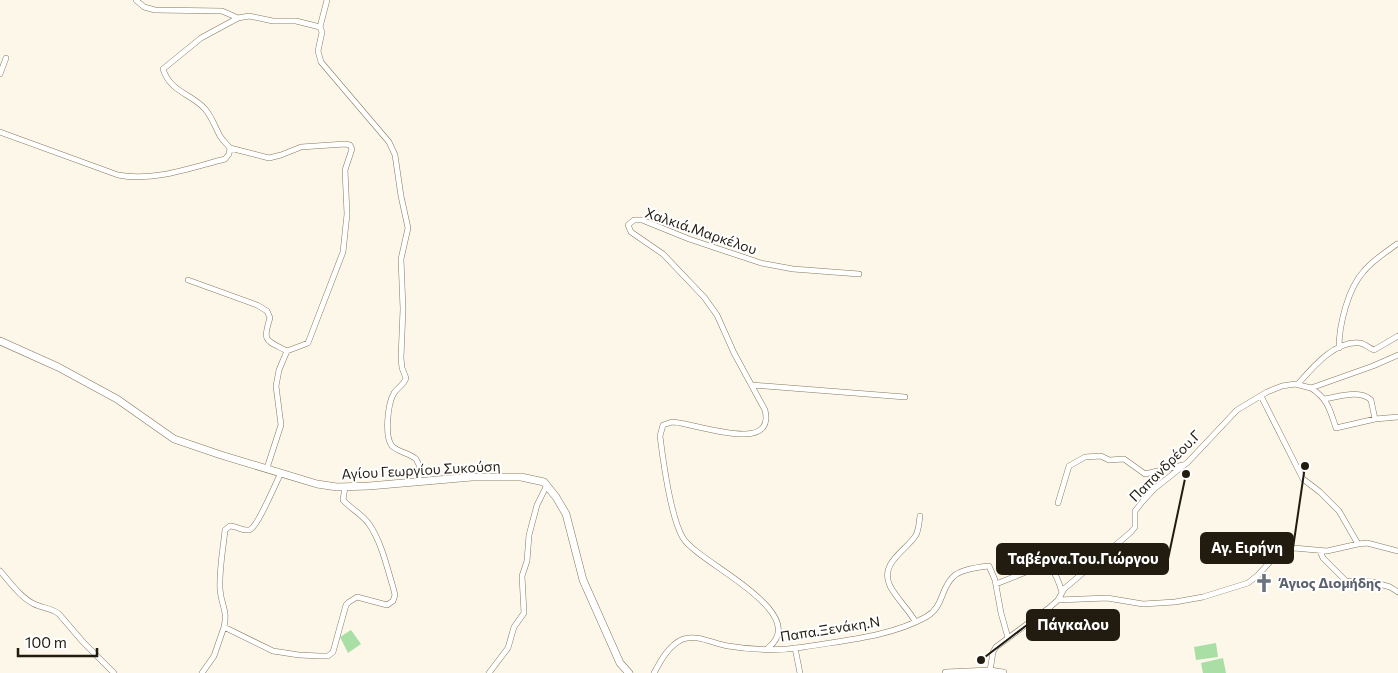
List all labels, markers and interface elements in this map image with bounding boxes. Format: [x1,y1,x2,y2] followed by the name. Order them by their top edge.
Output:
[643,203,759,258] street label: Χαλκιά.Μαρκέλου
[1125,426,1204,505] street label: Παπανδρέου.Γ
[341,457,501,482] street label: Αγίου Γεωργίου Συκούση
[1201,533,1293,563] callout: Αγ. Ειρήνη
[1211,538,1283,556] text: Αγ. Ειρήνη
[997,544,1168,574] callout: Ταβέρνα.Του.Γιώργου
[1007,549,1159,567] text: Ταβέρνα.Του.Γιώργου
[1253,572,1275,594] church icon: Άγιος Διομήδης
[1278,574,1381,591] place label: Άγιος Διομήδης
[1027,610,1119,640] callout: Πάγκαλου
[779,612,881,645] street label: Παπα.Ξενάκη.Ν
[1037,615,1109,633] text: Πάγκαλου
[18,626,96,658] scale bar
[25,633,67,651] text: 100 m

